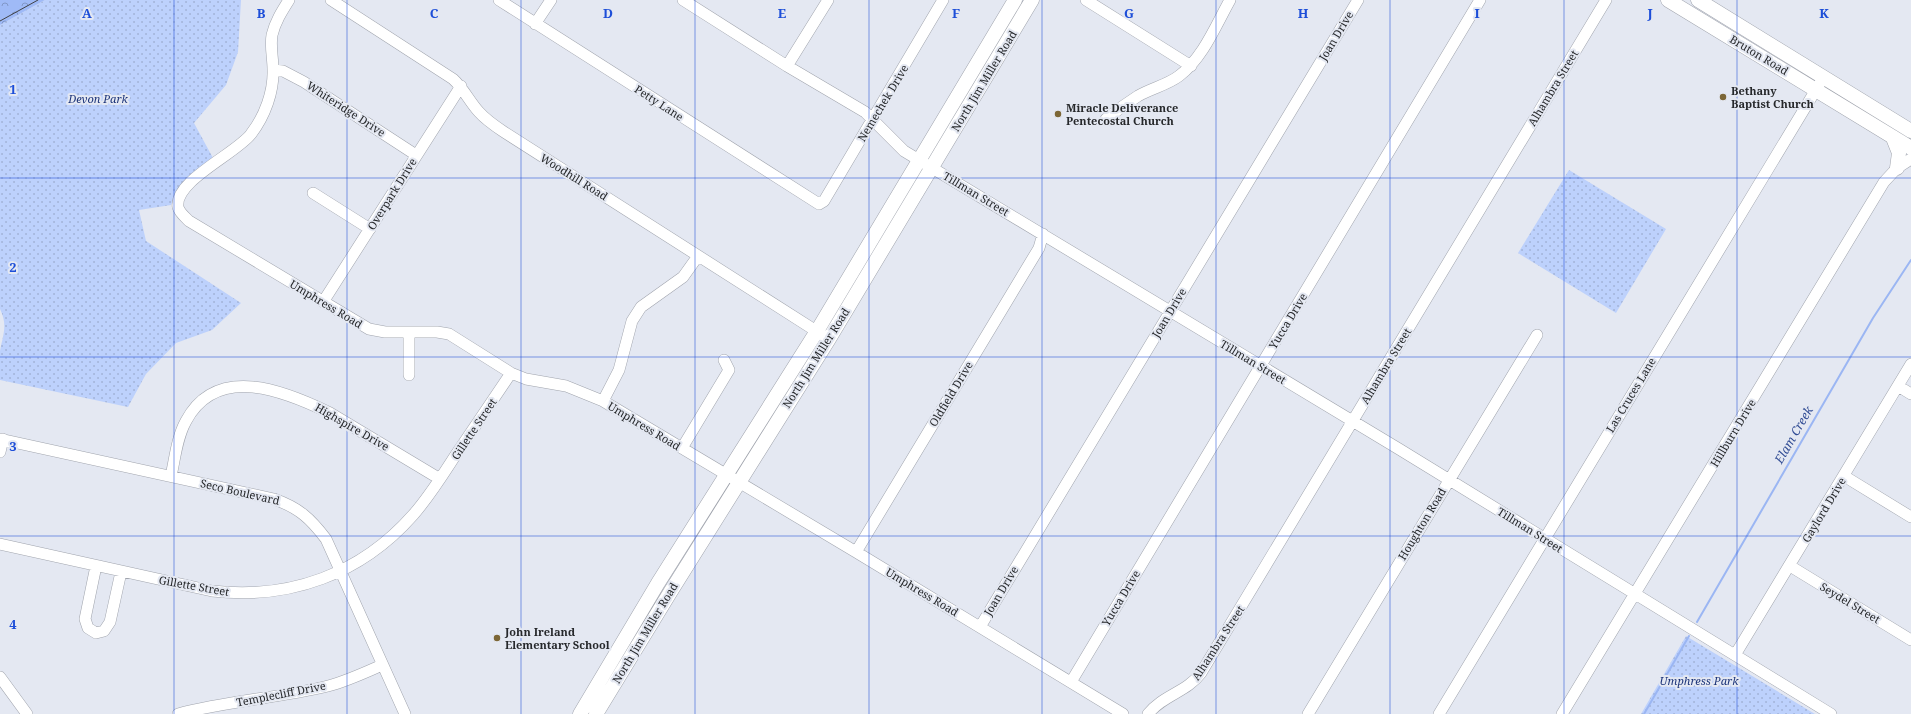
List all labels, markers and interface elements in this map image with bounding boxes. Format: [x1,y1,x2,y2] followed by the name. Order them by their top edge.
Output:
[82,4,92,22] text: A
[257,4,266,22] text: B
[430,4,439,22] text: C
[603,4,613,22] text: D
[778,4,787,22] text: E
[952,4,960,22] text: F
[1124,4,1134,22] text: G
[1298,4,1309,22] text: H
[1474,4,1480,22] text: I
[1646,4,1653,22] text: J
[1819,4,1829,22] text: K
[1314,8,1356,64] street label: Joan Drive
[947,27,1020,134] street label: North Jim Miller Road
[1727,31,1792,78] street label: Bruton Road
[1524,47,1581,129] street label: Alhambra Street
[854,61,911,144] street label: Nemechek Drive
[304,78,389,140] street label: Whiteridge Drive
[9,80,17,98] text: 1
[632,81,687,124] street label: Petty Lane
[1731,83,1815,111] place label: Bethany Baptist Church
[67,91,129,106] park label: Devon Park
[1718,92,1728,102] marker: Bethany Baptist Church
[1066,100,1178,128] place label: Miracle Deliverance Pentecostal Church
[1053,109,1063,119] marker: Miracle Deliverance Pentecostal Church
[538,150,611,203] street label: Woodhill Road
[363,155,420,232] street label: Overpark Drive
[941,168,1012,219] street label: Tillman Street
[9,258,17,276] text: 2
[287,276,366,331] street label: Umphress Road
[1147,285,1189,341] street label: Joan Drive
[1264,290,1310,352] street label: Yucca Drive
[779,305,853,411] street label: North Jim Miller Road
[1357,325,1414,407] street label: Alhambra Street
[1218,336,1289,387] street label: Tillman Street
[1602,354,1659,435] street label: Las Cruces Lane
[925,358,976,429] street label: Oldfield Drive
[447,395,500,462] street label: Gillette Street
[1706,396,1759,470] street label: Hillburn Drive
[605,398,684,453] street label: Umphress Road
[312,399,392,454] street label: Highspire Drive
[1770,402,1817,467] water label: Elam Creek
[9,437,17,455] text: 3
[1798,474,1849,545] street label: Gaylord Drive
[199,475,281,508] street label: Seco Boulevard
[1394,485,1449,563] street label: Houghton Road
[1495,504,1566,556] street label: Tillman Street
[979,563,1021,619] street label: Joan Drive
[883,564,962,619] street label: Umphress Road
[1097,567,1143,629] street label: Yucca Drive
[158,572,231,599] street label: Gillette Street
[608,579,681,686] street label: North Jim Miller Road
[1817,579,1883,626] street label: Seydel Street
[1188,602,1247,683] street label: Alhambra Street
[9,615,17,633] text: 4
[504,624,610,652] place label: John Ireland Elementary School
[492,633,502,643] marker: John Ireland Elementary School
[1660,673,1739,688] park label: Umphress Park
[235,677,327,710] street label: Templecliff Drive

